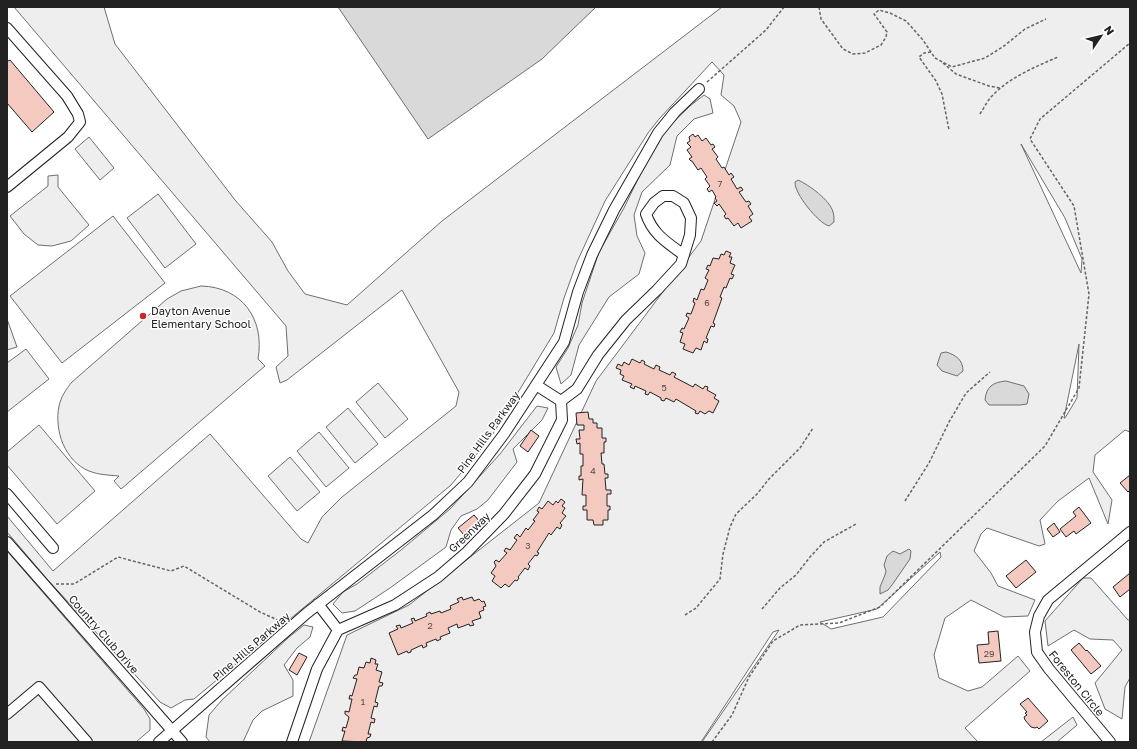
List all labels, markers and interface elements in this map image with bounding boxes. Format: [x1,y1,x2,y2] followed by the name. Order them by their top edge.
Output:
[1081,16,1121,56] north arrow
[1102,23,1117,37] text: N
[718,178,723,189] house number: 7
[704,297,710,308] house number: 6
[151,304,251,330] place label: Dayton Avenue Elementary School
[138,311,148,321] marker: Dayton Avenue Elementary School
[661,382,667,393] house number: 5
[454,389,522,475] street label: Pine Hills Parkway
[590,465,596,476] house number: 4
[446,509,492,555] street label: Greenway
[525,540,531,551] house number: 3
[66,592,142,676] street label: Country Club Drive
[210,609,292,683] street label: Pine Hills Parkway
[427,620,433,631] house number: 2
[984,648,994,659] house number: 29
[1047,648,1107,718] street label: Foreston Circle
[361,696,366,707] house number: 1

